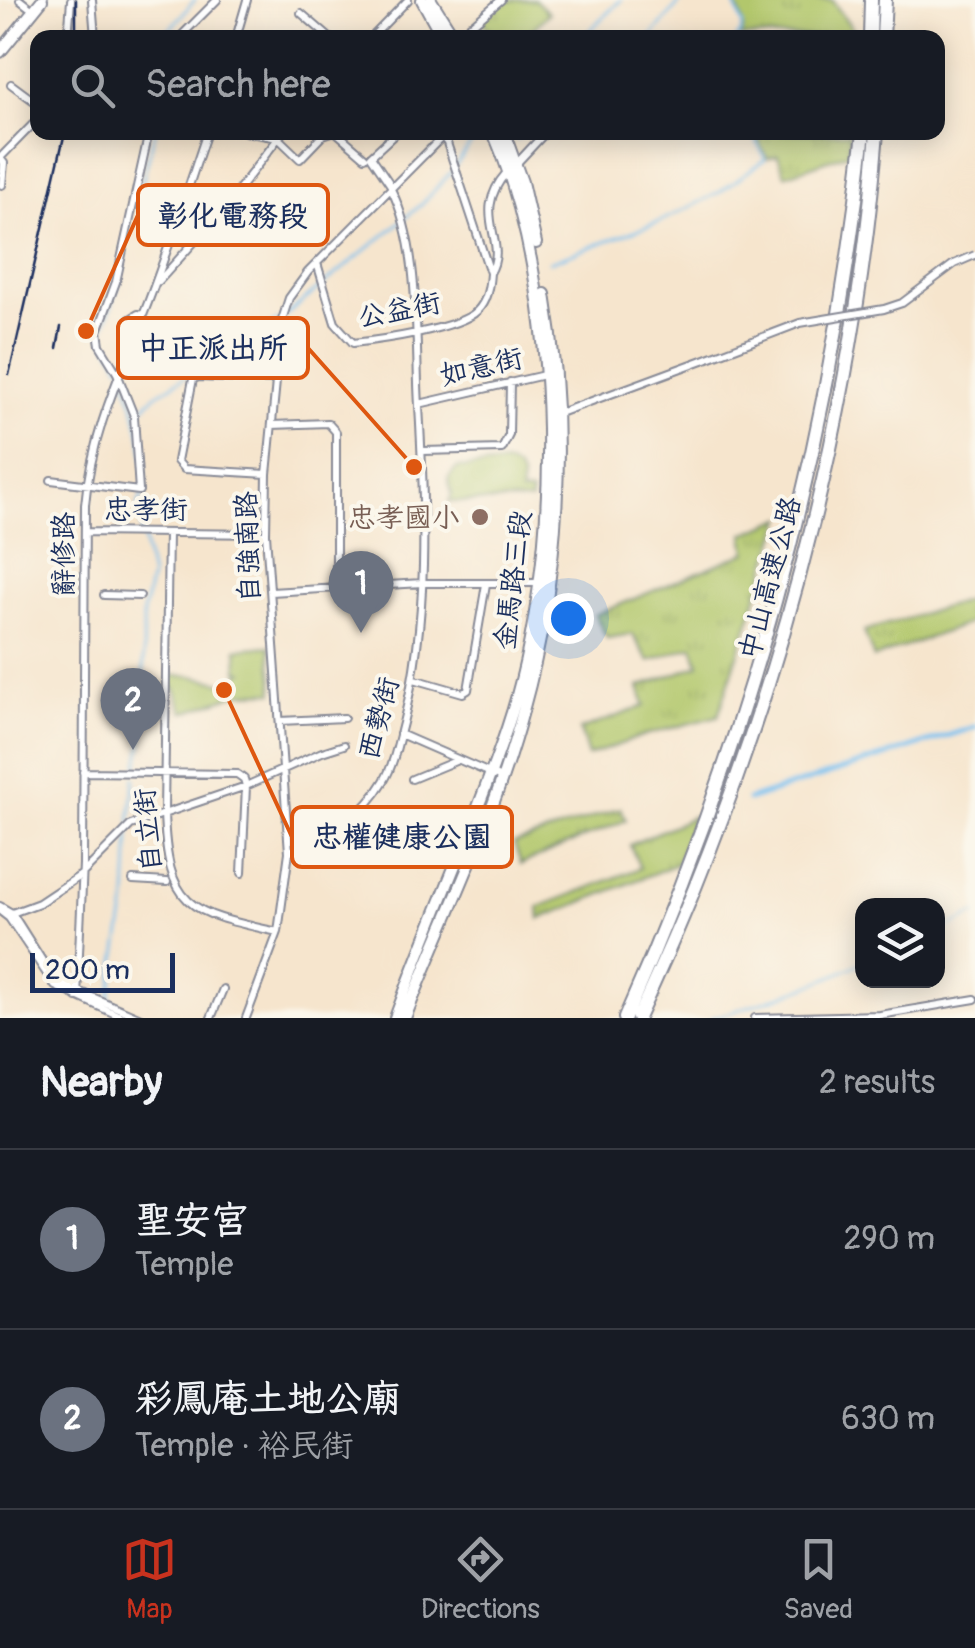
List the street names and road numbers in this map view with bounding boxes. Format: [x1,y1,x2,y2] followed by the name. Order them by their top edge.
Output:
[355,285,444,336] street label: 公益街
[436,341,526,394] street label: 如意街
[229,490,268,604] street label: 自強南路
[104,493,188,528] street label: 忠孝街
[732,493,809,664] street label: 中山高速公路
[488,509,539,652] street label: 金馬路三段
[47,512,82,596] street label: 辭修路
[352,673,407,763] street label: 西勢街
[127,786,170,873] street label: 自立街

